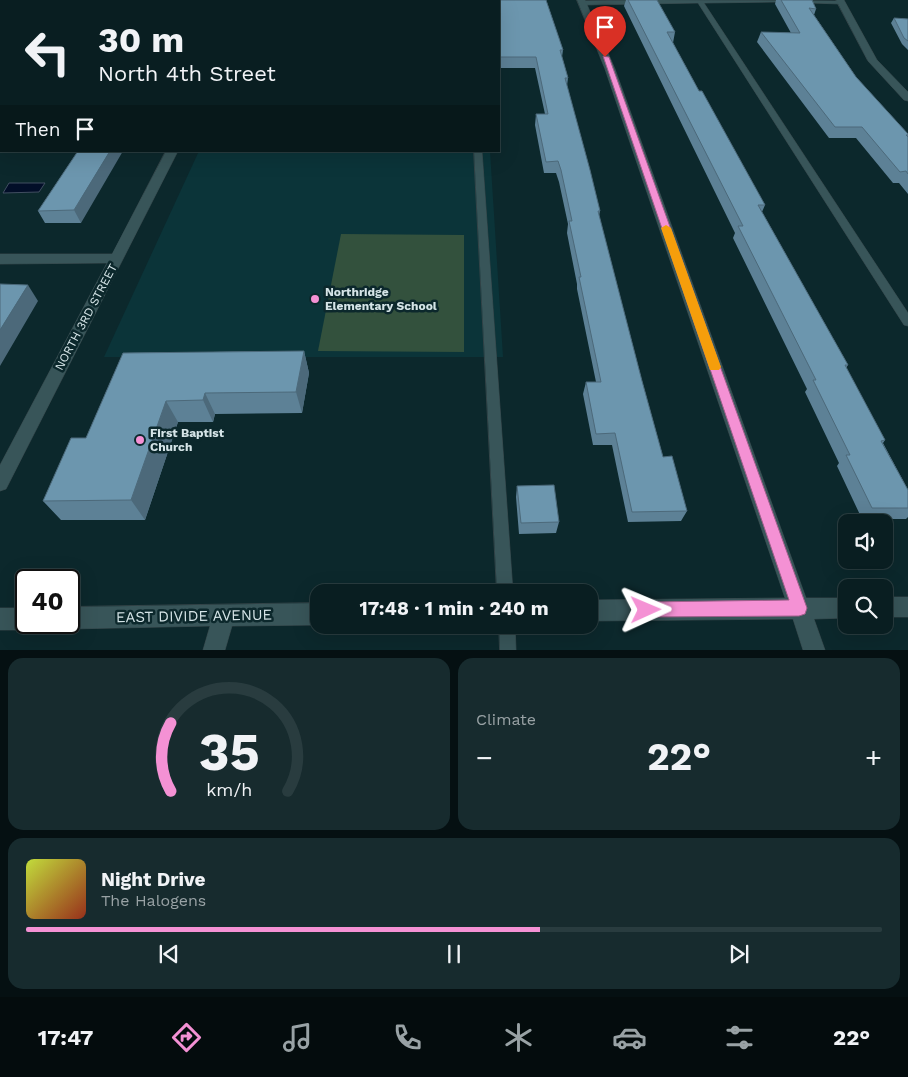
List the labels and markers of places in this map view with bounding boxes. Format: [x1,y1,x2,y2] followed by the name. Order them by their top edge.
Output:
[584,6,626,57] pin
[325,285,437,313] place label: Northridge Elementary School
[309,293,321,305] marker: Northridge Elementary School
[150,426,225,454] place label: First Baptist Church
[134,434,146,446] marker: First Baptist Church

